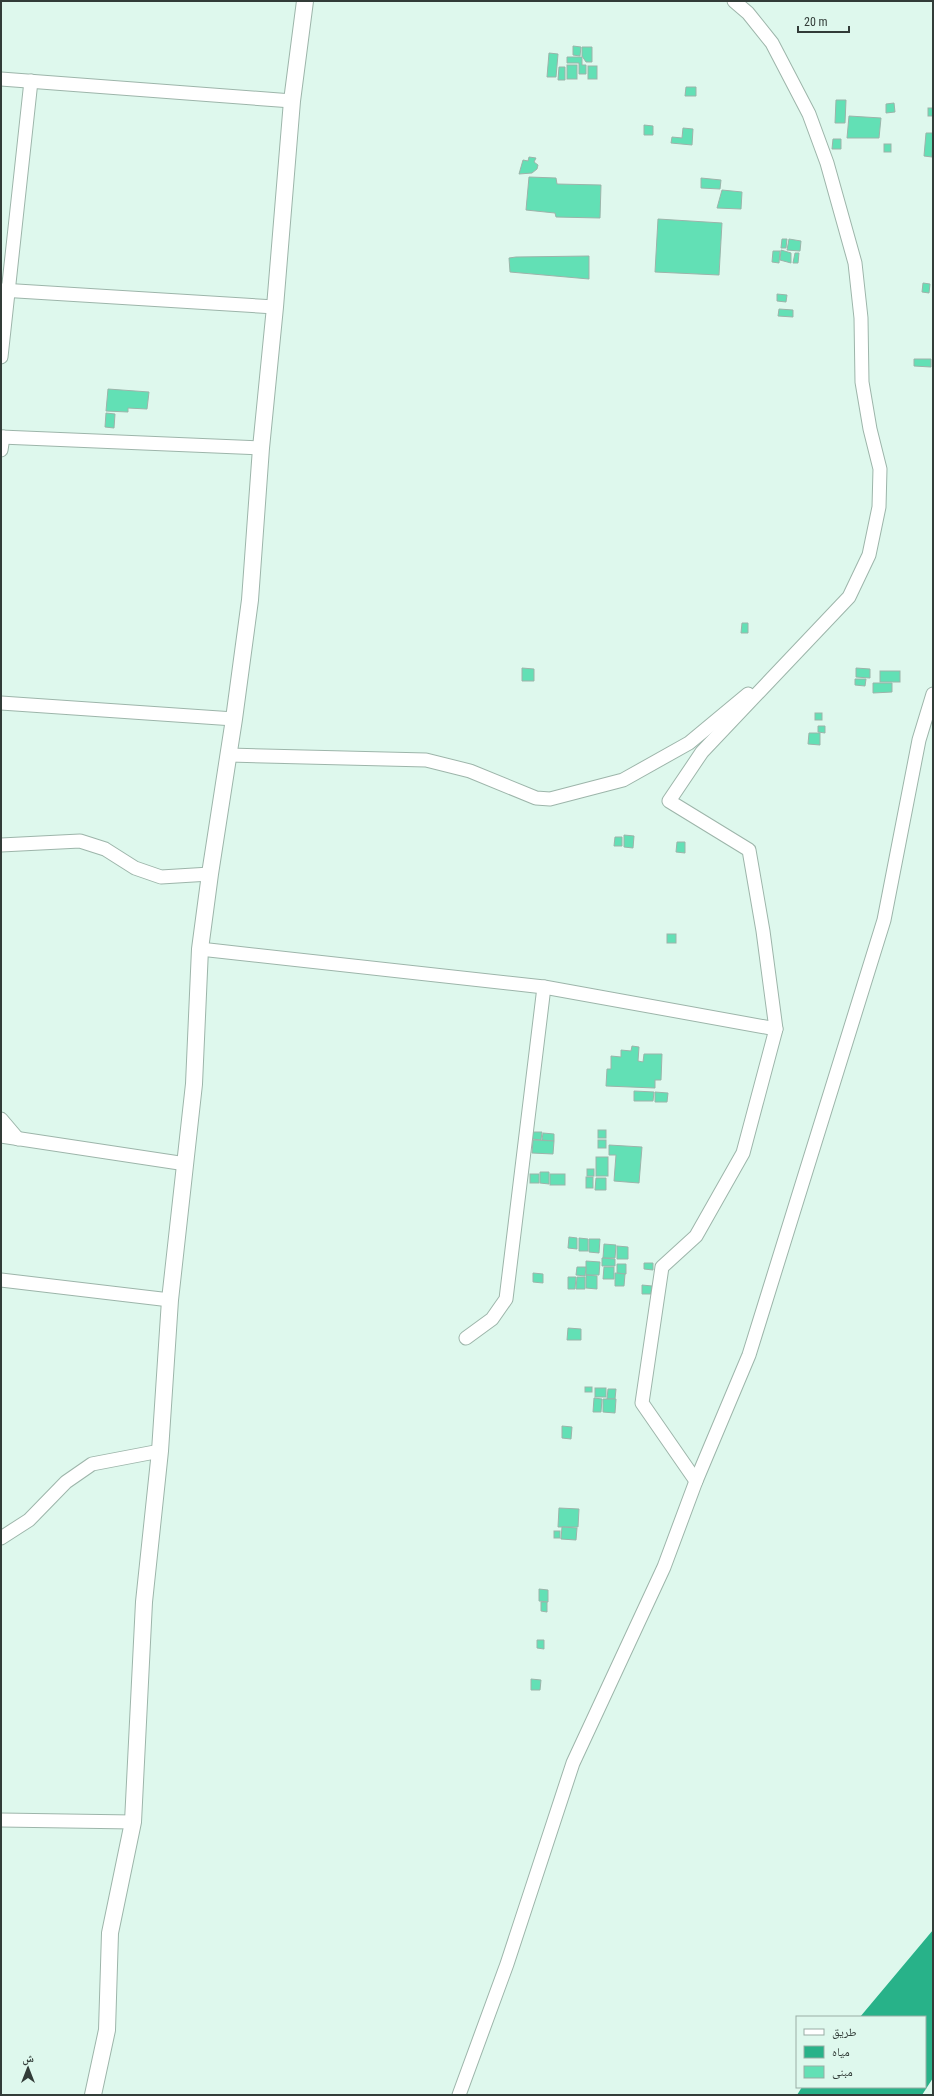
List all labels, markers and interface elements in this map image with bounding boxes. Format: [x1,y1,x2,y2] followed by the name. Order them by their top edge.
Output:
[798,8,849,34] scale bar
[804,15,828,29] text: 20 m
[796,2016,926,2088] legend
[832,2025,857,2039] text: طريق
[832,2045,850,2059] text: مياه
[8,2048,48,2088] north arrow
[22,2052,34,2066] text: ش
[832,2065,853,2079] text: مبنى

